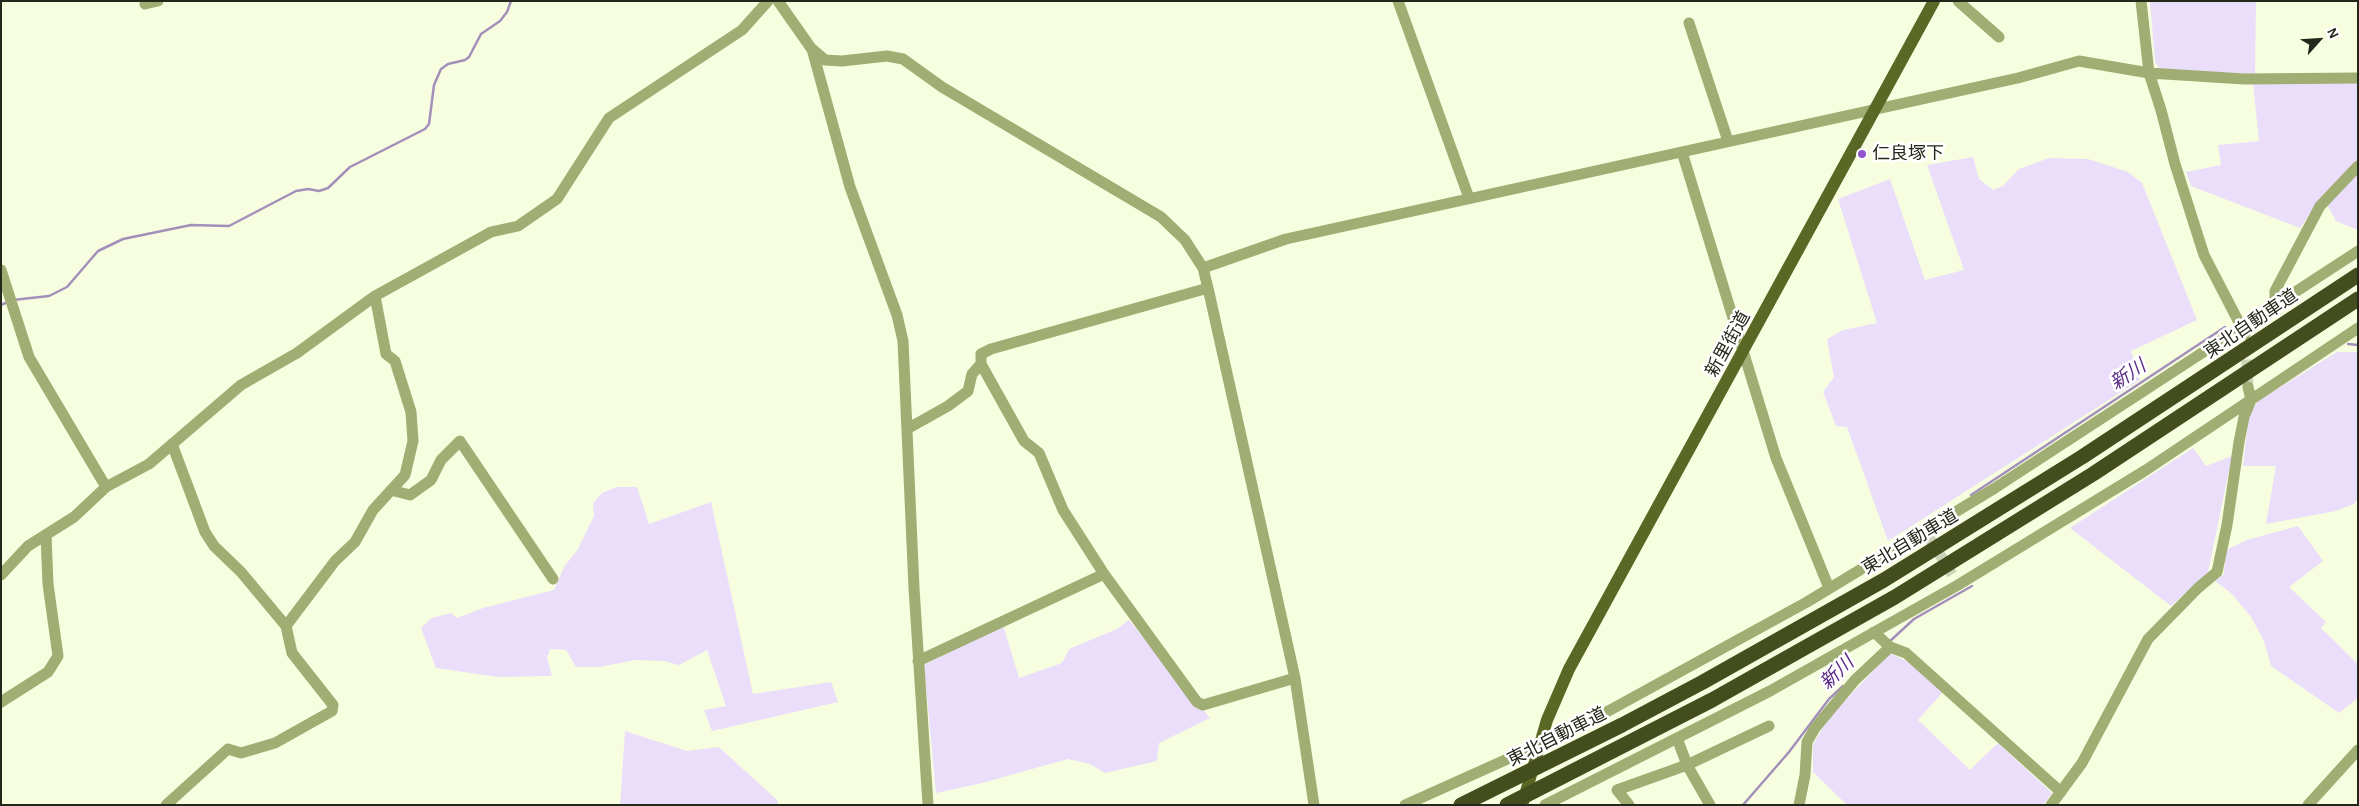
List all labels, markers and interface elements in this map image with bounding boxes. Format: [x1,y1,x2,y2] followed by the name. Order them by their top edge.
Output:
[2294,15,2344,65] north arrow
[2324,26,2341,41] text: N
[1872,143,1944,165] place label: 仁良塚下
[1856,148,1868,160] marker: 仁良塚下
[2200,285,2302,363] street label: 東北自動車道
[1701,307,1755,381] street label: 新里街道
[2106,355,2150,395] water label: 新川
[1858,505,1962,579] street label: 東北自動車道
[1815,652,1859,694] water label: 新川
[1504,703,1610,771] street label: 東北自動車道

